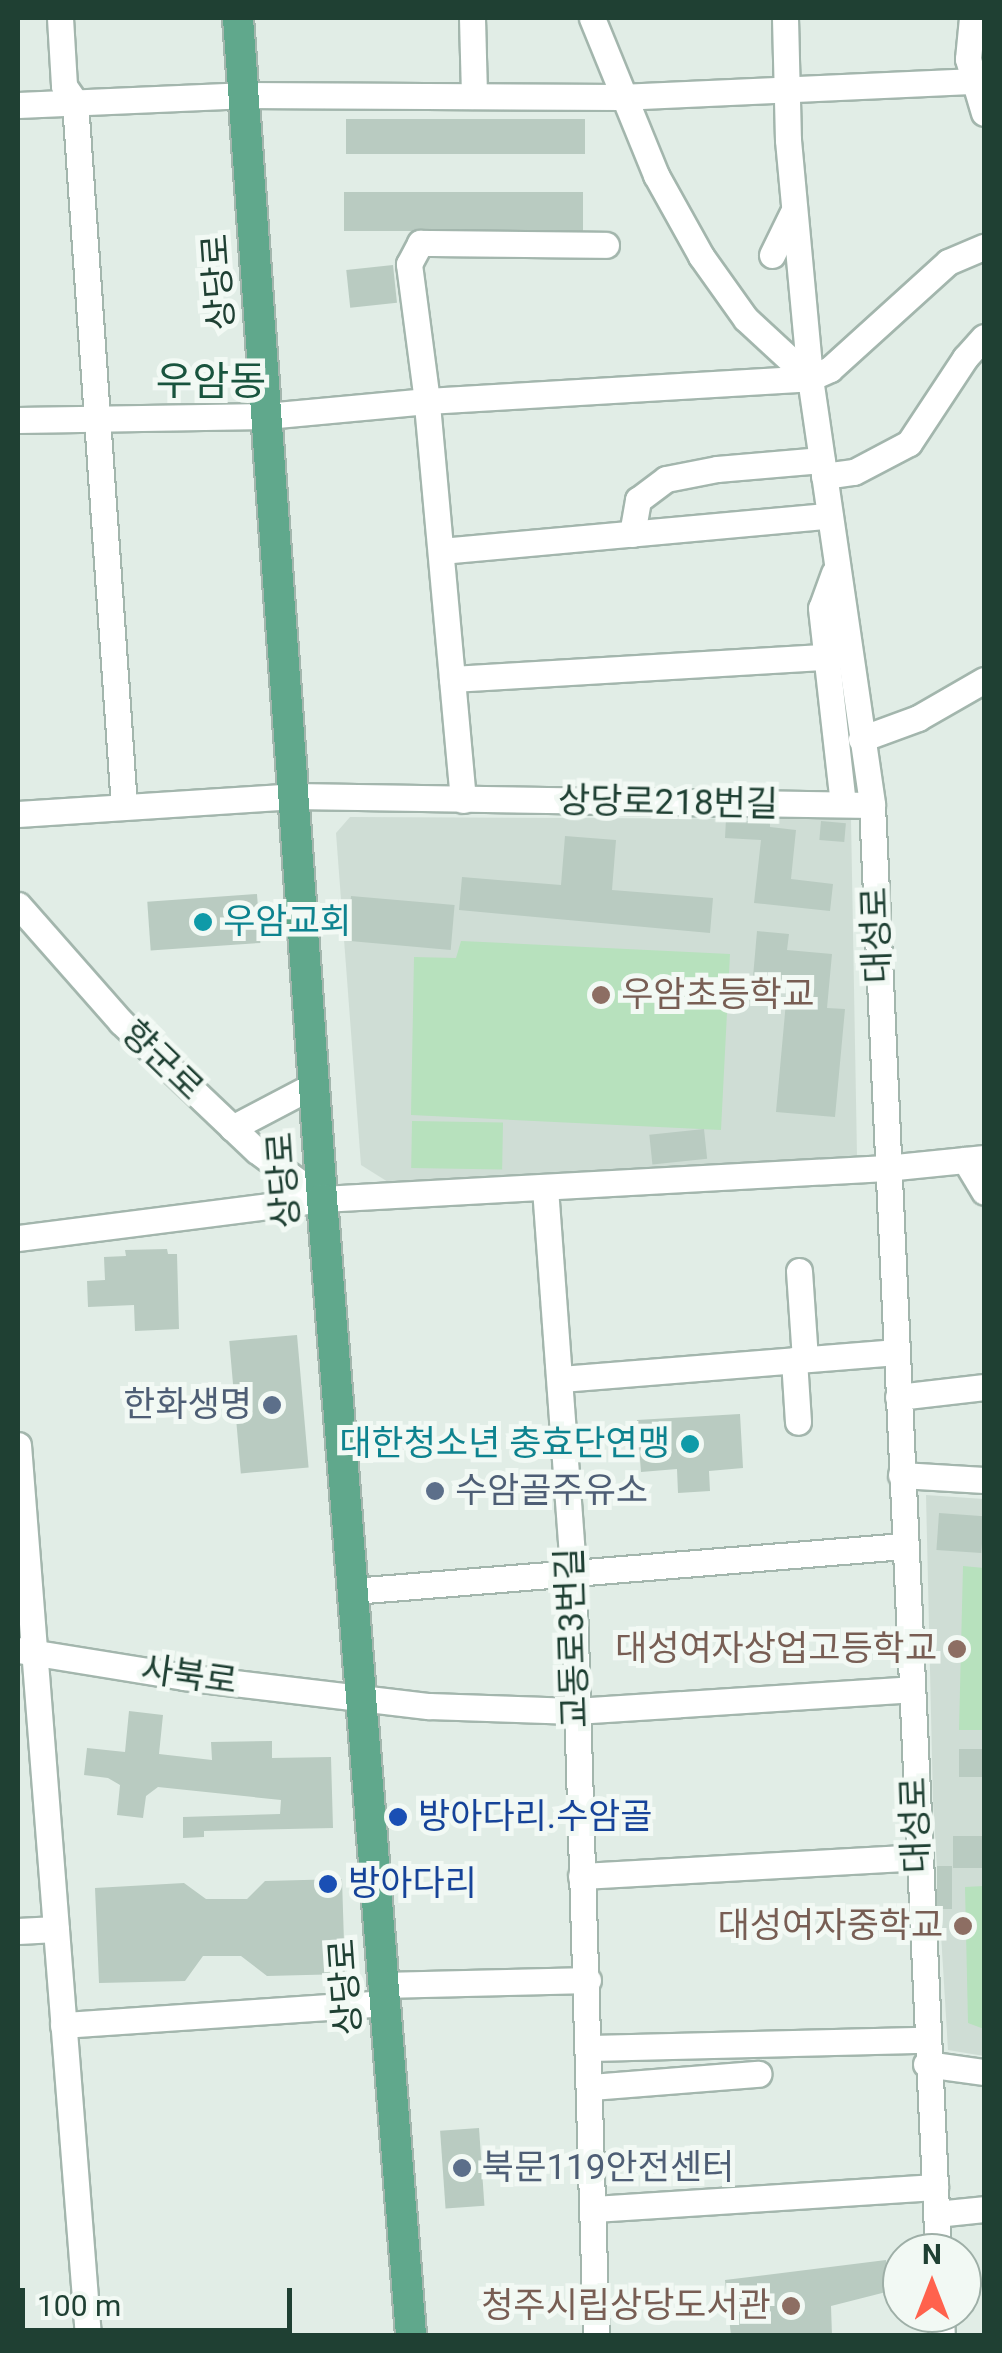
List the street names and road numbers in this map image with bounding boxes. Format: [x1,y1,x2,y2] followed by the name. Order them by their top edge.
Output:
[195,232,243,332] street label: 상당로
[558,780,778,826] street label: 상당로218번길
[854,886,900,984] street label: 대성로
[113,1012,211,1110] street label: 향군로
[260,1130,308,1230] street label: 상당로
[549,1547,597,1729] street label: 교동로3번길
[138,1648,240,1704] street label: 사북로
[893,1776,939,1874] street label: 대성로
[322,1937,370,2037] street label: 상당로

